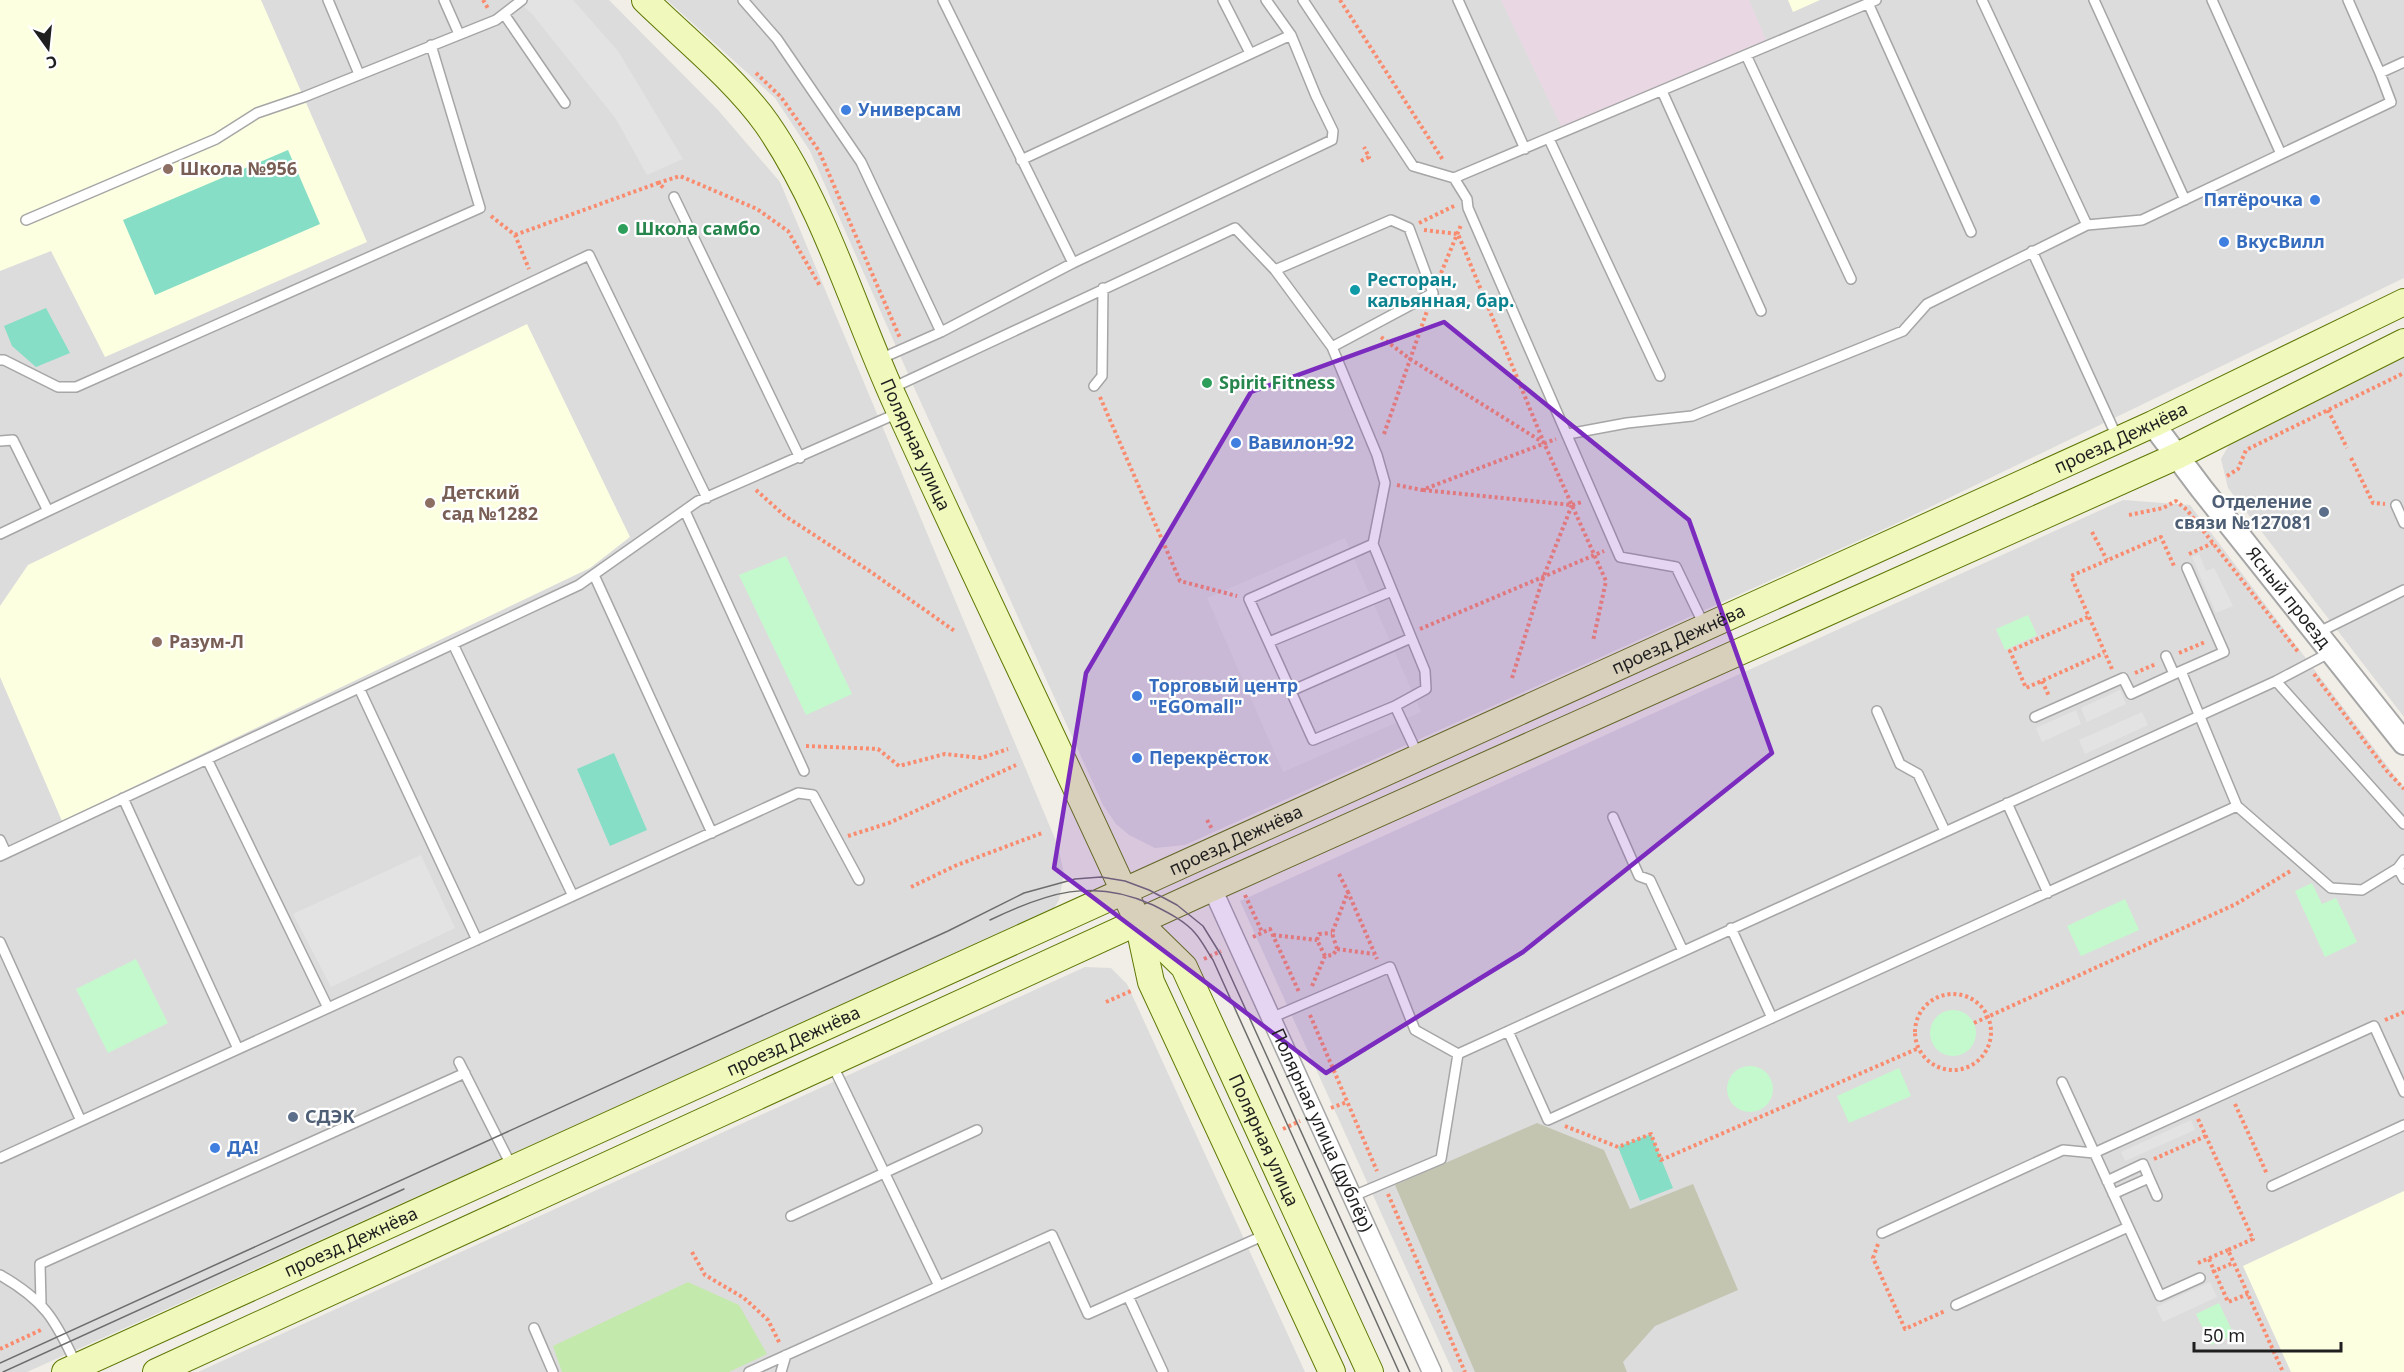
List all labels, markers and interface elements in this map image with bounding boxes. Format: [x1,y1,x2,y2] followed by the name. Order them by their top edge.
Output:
[18,18,78,78] north arrow
[44,51,60,74] text: С
[858,97,961,121] place label: Универсам
[839,103,853,117] marker: Универсам
[180,156,297,180] place label: Школа №956
[161,162,175,176] marker: Школа №956
[2204,187,2303,211] place label: Пятёрочка
[2308,193,2322,207] marker: Пятёрочка
[635,216,760,240] place label: Школа самбо
[616,222,630,236] marker: Школа самбо
[2236,229,2325,253] place label: ВкусВилл
[2217,235,2231,249] marker: ВкусВилл
[1367,267,1514,312] place label: Ресторан, кальянная, бар.
[1348,283,1362,297] marker: Ресторан, кальянная, бар.
[1219,370,1335,394] place label: Spirit Fitness
[876,374,957,514] street label: Полярная улица
[1200,376,1214,390] marker: Spirit Fitness
[2050,396,2191,478] street label: проезд Дежнёва
[1248,430,1354,454] place label: Вавилон-92
[1229,436,1243,450] marker: Вавилон-92
[442,480,538,525] place label: Детский сад №1282
[2175,489,2312,534] place label: Отделение связи №127081
[423,496,437,510] marker: Детский сад №1282
[2317,505,2331,519] marker: Отделение связи №127081
[2241,541,2337,653] street label: Ясный проезд
[1607,598,1749,679] street label: проезд Дежнёва
[169,629,244,653] place label: Разум-Л
[150,635,164,649] marker: Разум-Л
[1149,673,1298,718] place label: Торговый центр "EGOmall"
[1130,689,1144,703] marker: Торговый центр "EGOmall"
[1149,745,1269,769] place label: Перекрёсток
[1130,751,1144,765] marker: Перекрёсток
[1165,799,1306,880] street label: проезд Дежнёва
[722,1000,864,1081] street label: проезд Дежнёва
[1266,1025,1376,1235] street label: Полярная улица (дублёр)
[1224,1071,1304,1209] street label: Полярная улица
[305,1104,355,1128] place label: СДЭК
[286,1110,300,1124] marker: СДЭК
[227,1135,259,1159] place label: ДА!
[208,1141,222,1155] marker: ДА!
[280,1200,421,1282] street label: проезд Дежнёва
[2194,1315,2341,1353] scale bar
[2203,1323,2245,1347] text: 50 m

